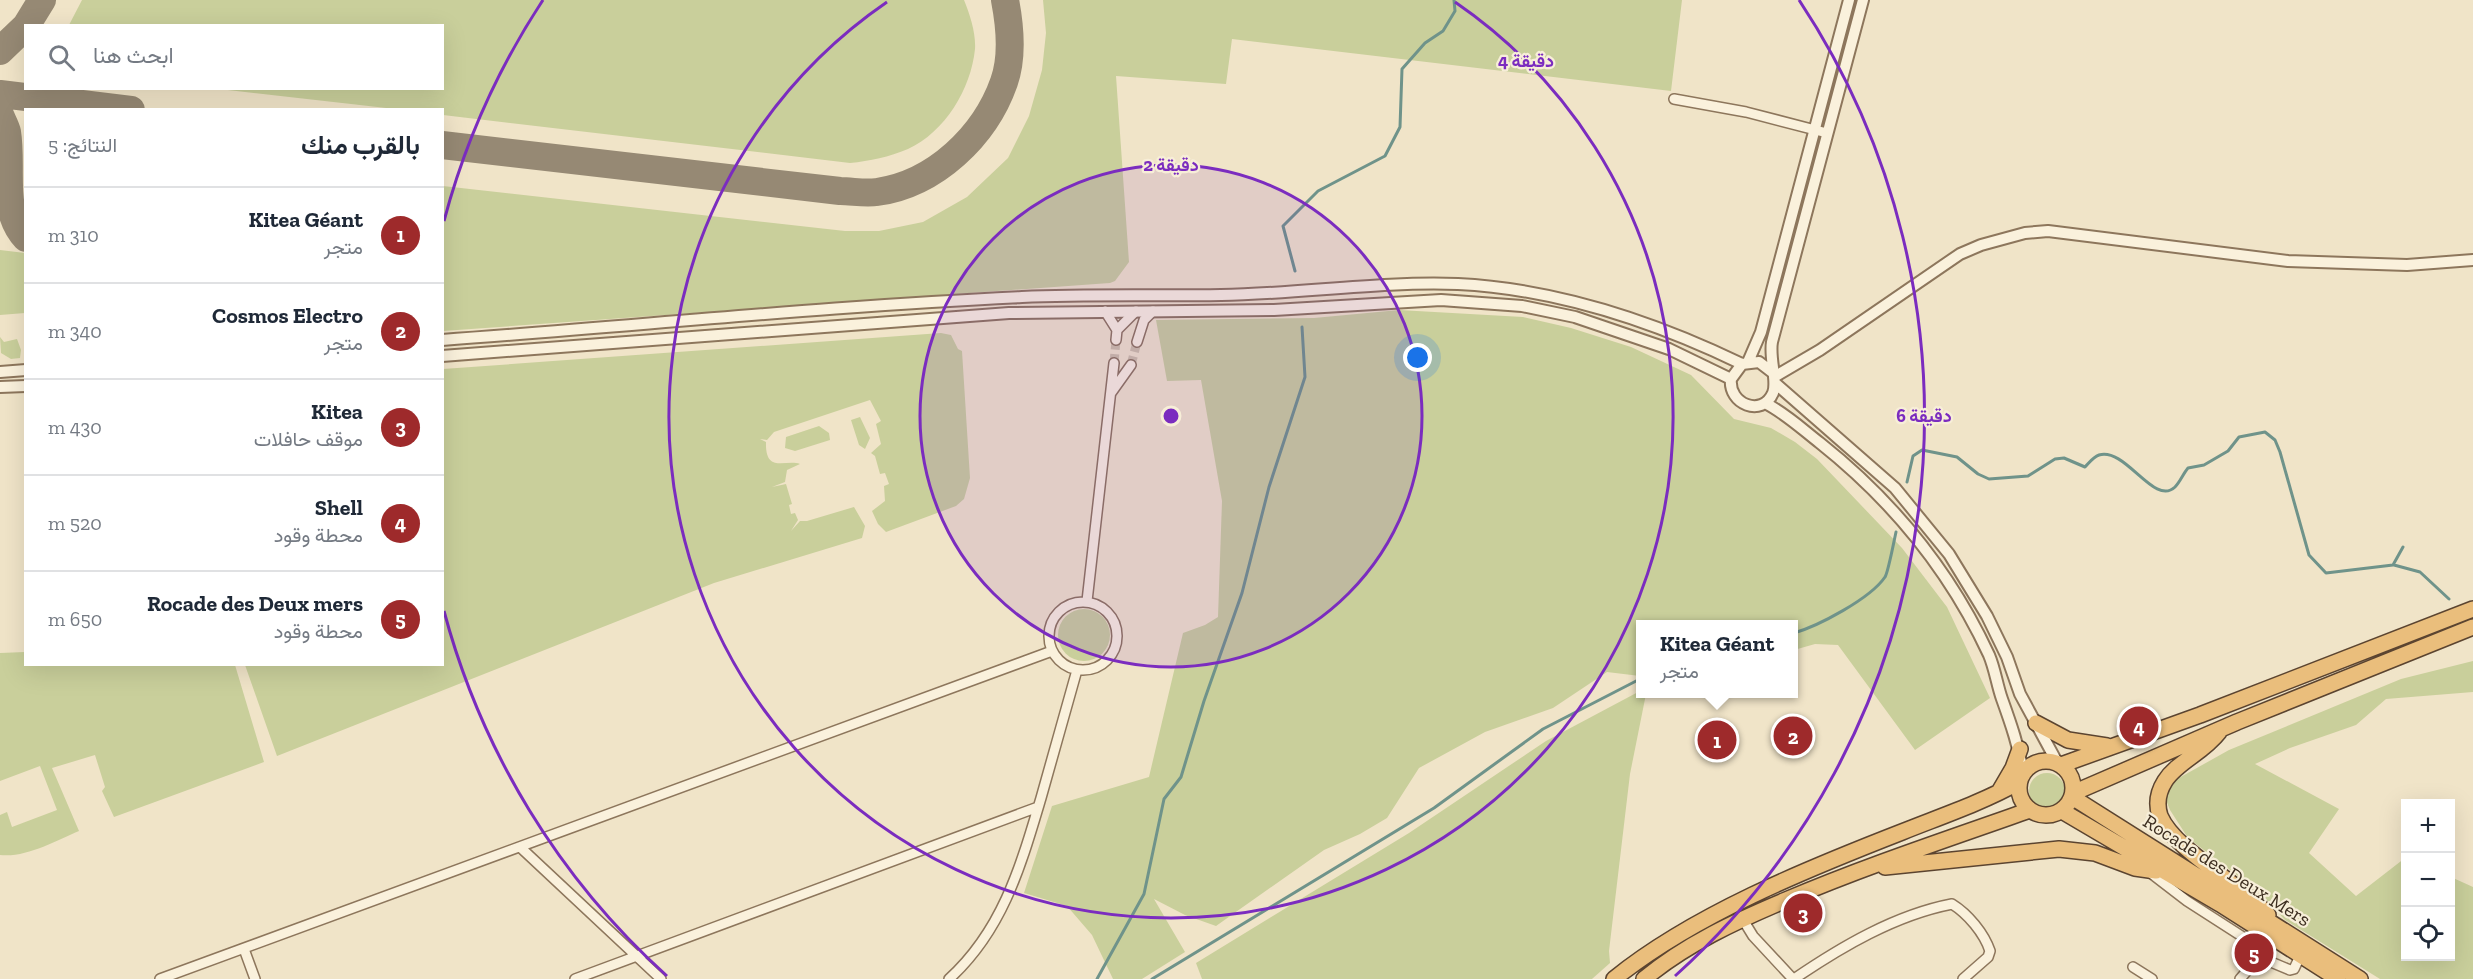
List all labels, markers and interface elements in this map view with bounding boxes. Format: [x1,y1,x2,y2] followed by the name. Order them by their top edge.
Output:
[24,24,444,90] search box
[45,41,78,74] icon: search
[93,42,173,69] text: ابحث هنا
[1498,50,1554,72] text: 4 دقيقة
[301,129,420,161] text: بالقرب منك
[48,133,117,157] text: النتائج: 5
[1143,154,1199,176] text: 2 دقيقة
[248,206,363,233] text: Kitea Géant
[48,223,99,247] text: 310 m
[396,223,405,247] text: 1
[324,235,363,259] text: متجر
[212,302,363,329] text: Cosmos Electro
[48,319,102,343] text: 340 m
[395,319,406,343] text: 2
[324,331,363,355] text: متجر
[1403,343,1432,372] your location
[311,398,363,425] text: Kitea
[1896,405,1952,427] text: 6 دقيقة
[1161,406,1181,426] centre of rings
[48,415,102,439] text: 430 m
[395,415,406,439] text: 3
[254,427,363,451] text: موقف حافلات
[315,494,363,521] text: Shell
[48,511,102,535] text: 520 m
[395,511,406,535] text: 4
[274,523,363,547] text: محطة وقود
[147,590,363,617] text: Rocade des Deux mers
[48,607,102,631] text: 650 m
[395,607,406,631] text: 5
[274,619,363,643] text: محطة وقود
[1636,620,1798,698] popup
[1660,630,1774,657] text: Kitea Géant
[1660,659,1699,683] text: متجر
[2120,704,2158,748] pin: 4
[1774,714,1812,758] pin: 2
[1698,718,1736,762] pin: 1
[2401,799,2455,961] map controls
[2401,799,2455,853] button: +
[2139,809,2315,931] street label: Rocade des Deux Mers
[2401,853,2455,907] button: −
[1784,890,1822,936] pin: 3
[2401,907,2455,961] button: locate
[2234,930,2274,976] pin: 5

